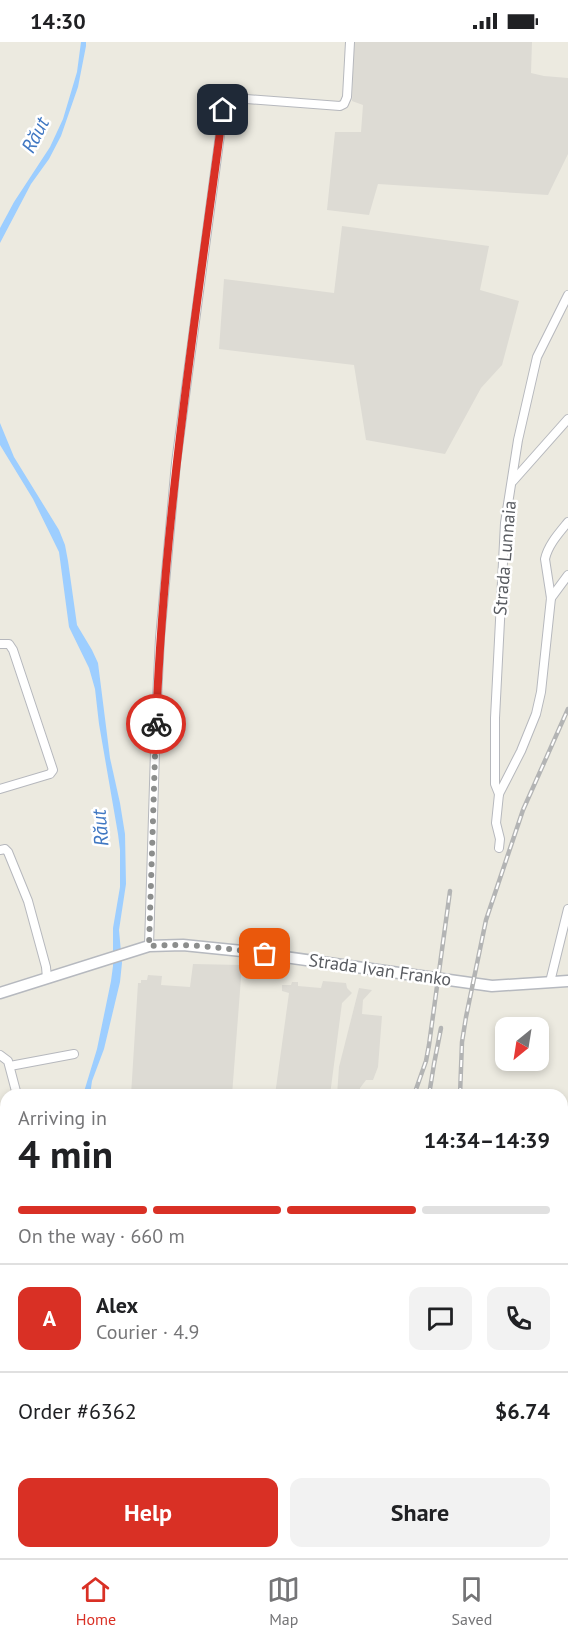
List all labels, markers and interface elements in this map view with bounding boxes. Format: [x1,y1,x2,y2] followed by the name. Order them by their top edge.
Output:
[30,7,86,35] text: 14:30
[197,84,248,135] pin
[206,93,239,126] icon: home
[15,111,56,157] water label: Răut
[488,500,521,616] street label: Strada Lunnaia
[126,694,186,754] courier
[140,708,173,741] icon: bike
[85,807,115,847] water label: Răut
[239,928,290,979] pin
[248,937,281,970] icon: bag
[307,948,453,991] street label: Strada Ivan Franko
[495,1017,549,1071] north arrow
[495,1017,549,1071] map controls
[18,1105,107,1131] text: Arriving in
[424,1126,550,1154] text: 14:34–14:39
[18,1128,113,1179] text: 4 min
[18,1223,185,1249] text: On the way · 660 m
[409,1287,472,1350] button: chat
[487,1287,550,1350] button: phone
[96,1291,138,1319] text: Alex
[43,1304,56,1332] text: A
[96,1319,199,1345] text: Courier · 4.9
[18,1397,137,1425] text: Order #6362
[495,1397,550,1425] text: $6.74
[18,1478,278,1547] button: Help
[290,1478,550,1547] button: Share
[76,1573,116,1629] tab: Home
[267,1573,300,1629] tab: Map
[452,1573,492,1629] tab: Saved

